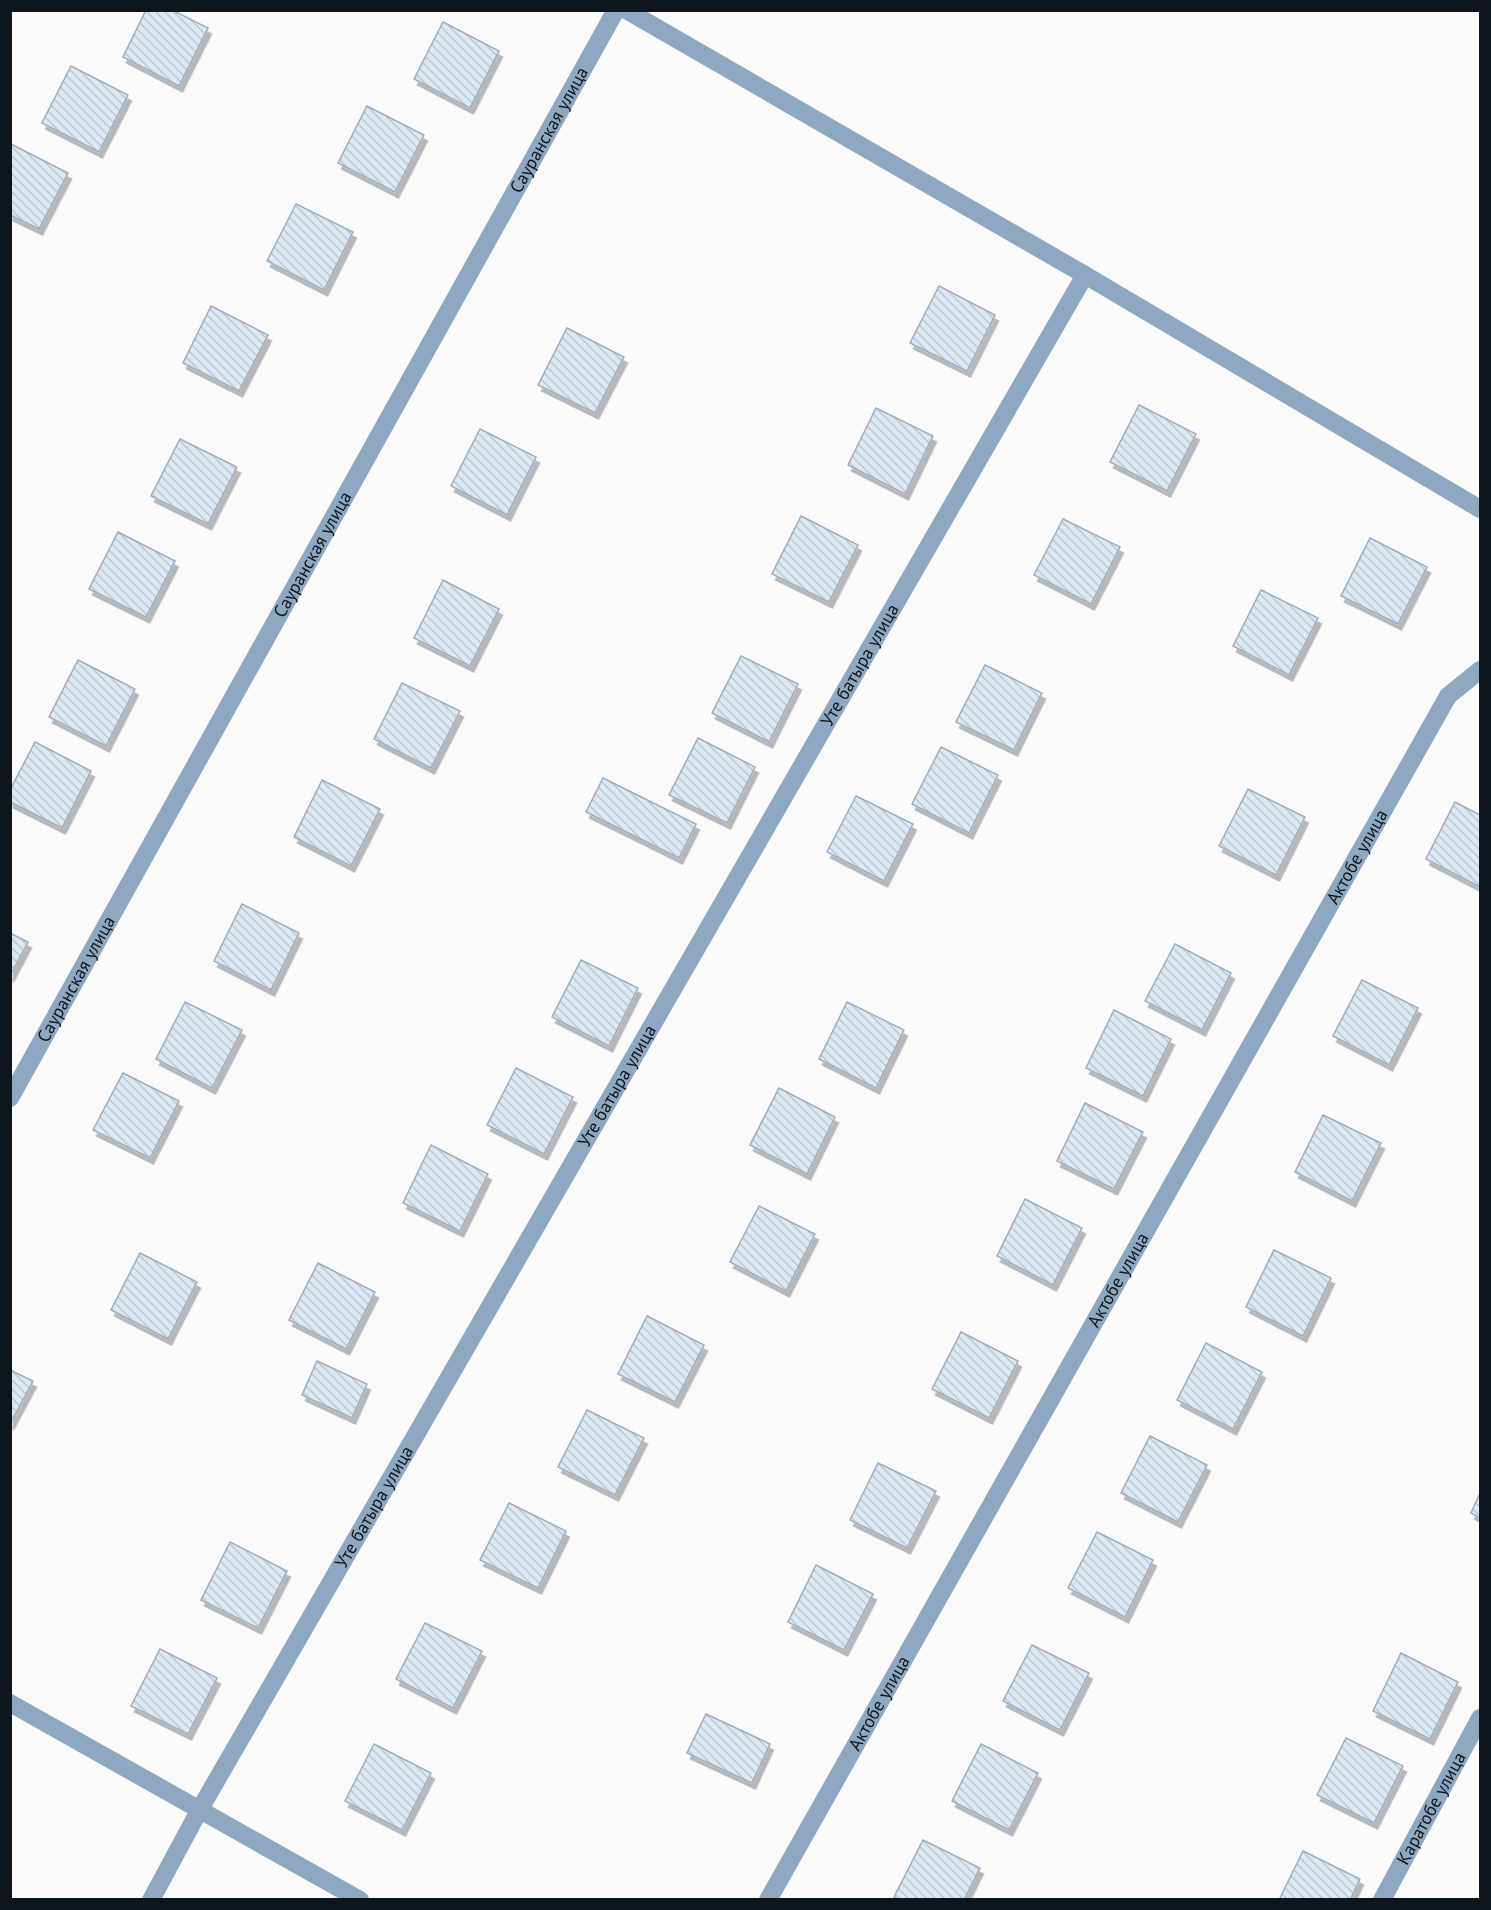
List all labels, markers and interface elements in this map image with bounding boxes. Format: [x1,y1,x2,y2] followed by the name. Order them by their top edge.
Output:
[504,63,593,197] street label: Сауранская улица
[268,487,357,622] street label: Сауранская улица
[815,600,904,730] street label: Уте батыра улица
[1321,805,1393,908] street label: Актобе улица
[31,912,120,1046] street label: Сауранская улица
[572,1020,661,1151] street label: Уте батыра улица
[1082,1228,1154,1331] street label: Актобе улица
[329,1441,418,1572] street label: Уте батыра улица
[843,1652,915,1754] street label: Актобе улица
[1391,1748,1471,1869] street label: Каратобе улица

